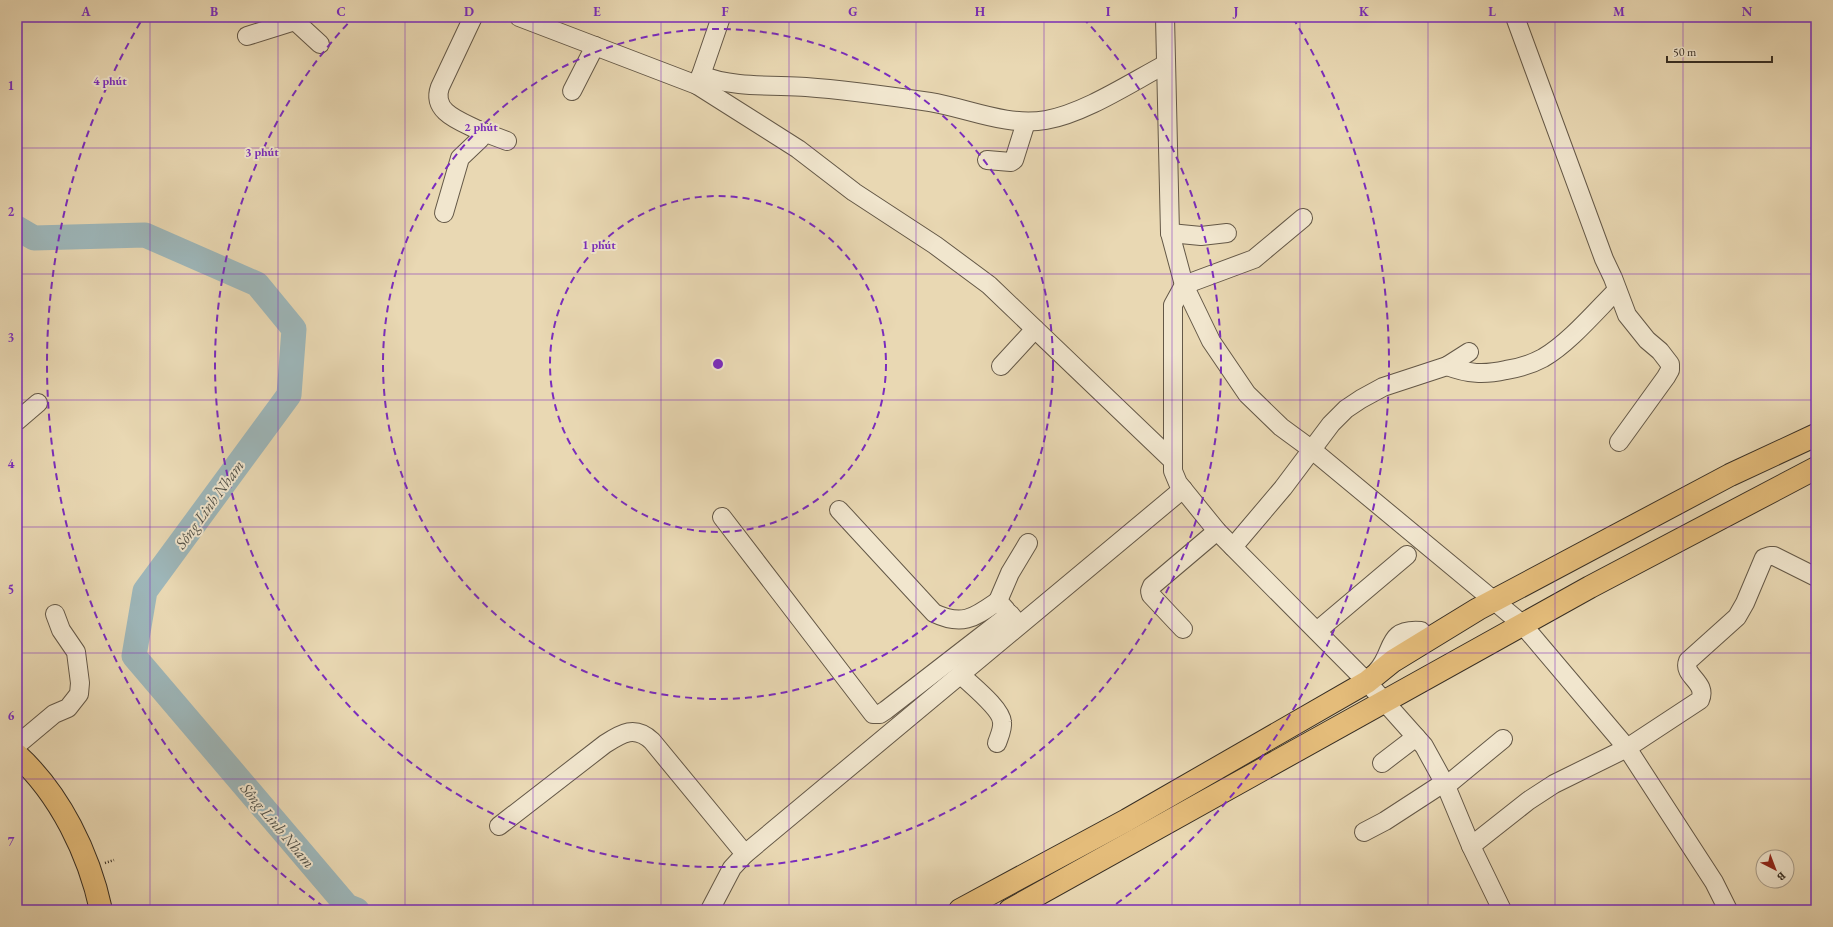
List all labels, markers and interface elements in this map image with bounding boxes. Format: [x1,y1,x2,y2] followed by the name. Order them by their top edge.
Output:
[80,3,91,20] text: A
[210,3,218,20] text: B
[336,3,346,20] text: C
[464,3,474,20] text: D
[593,3,601,20] text: E
[721,3,729,20] text: F
[848,3,858,20] text: G
[975,3,986,20] text: H
[1106,3,1111,20] text: I
[1232,3,1239,20] text: J
[1359,3,1370,20] text: K
[1488,3,1496,20] text: L
[1613,3,1625,20] text: M
[1742,3,1753,20] text: N
[1667,38,1772,64] scale bar
[1673,44,1697,60] text: 50 m
[93,73,127,89] text: 4 phút
[8,77,15,94] text: 1
[464,119,498,135] text: 2 phút
[245,144,279,160] text: 3 phút
[8,203,15,220] text: 2
[582,237,616,253] text: 1 phút
[8,329,15,346] text: 3
[711,357,725,371] centre of rings
[8,455,15,472] text: 4
[169,456,249,554] water label: Sông Linh Nham
[8,581,14,598] text: 5
[8,707,15,724] text: 6
[235,778,319,872] water label: Sông Linh Nham
[8,833,15,850] text: 7
[1755,849,1795,889] north arrow
[1774,869,1789,884] text: B

